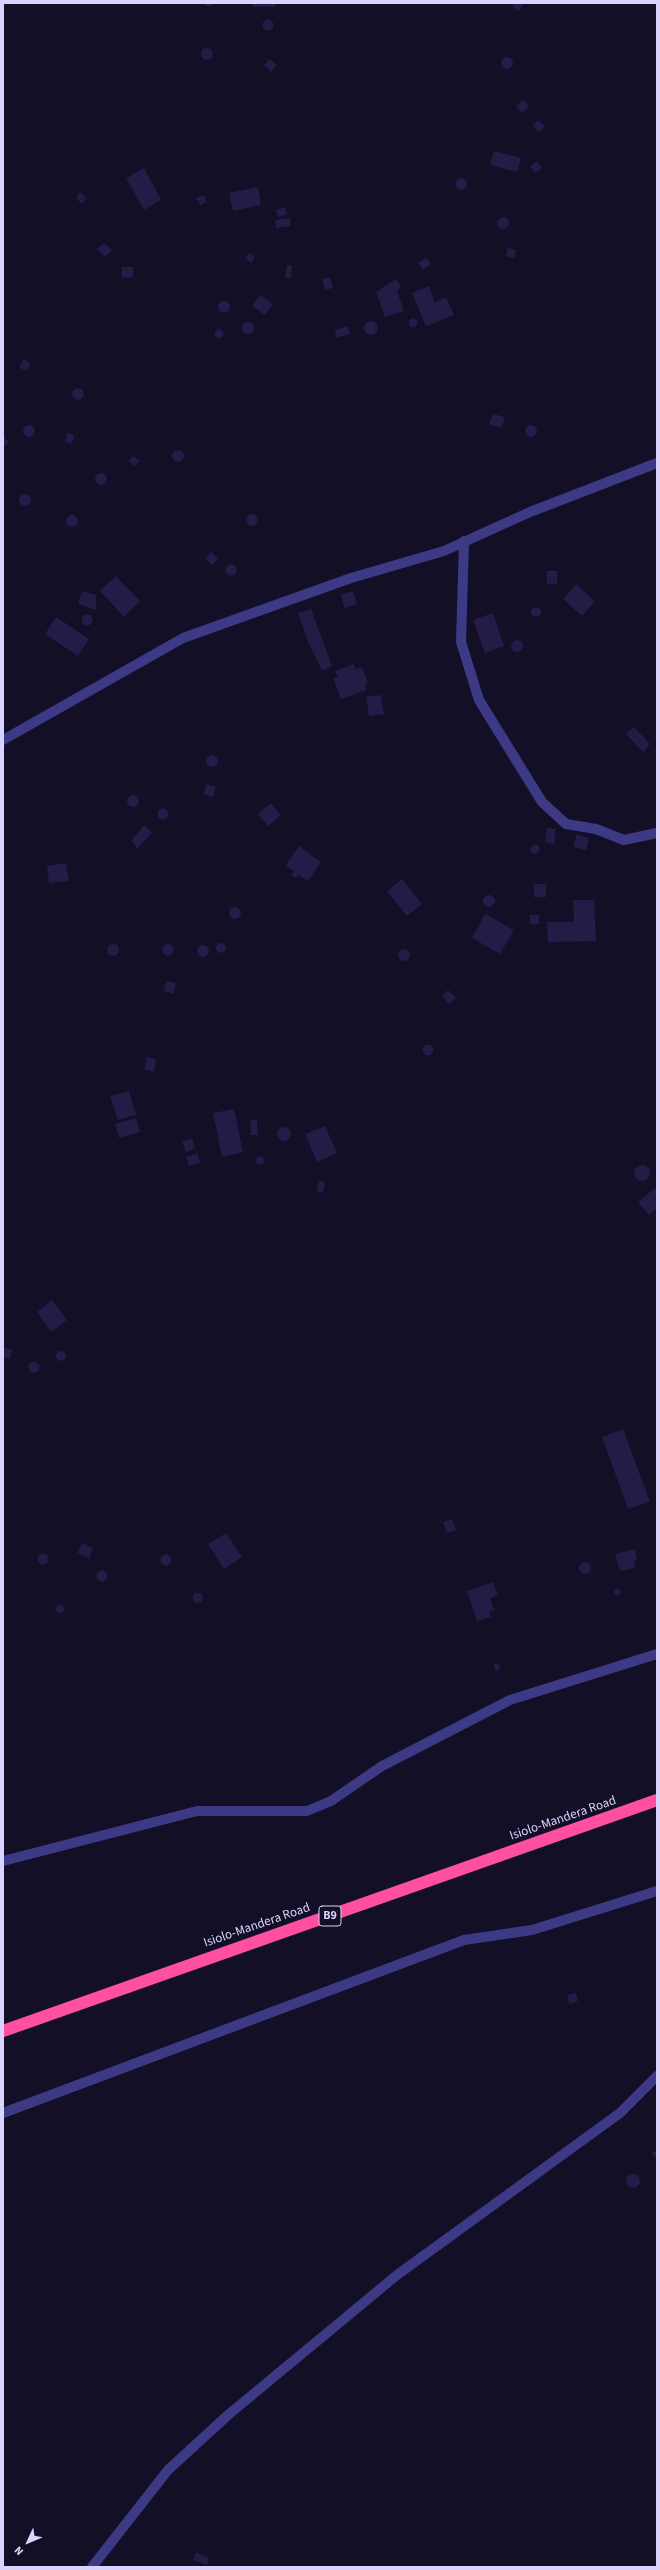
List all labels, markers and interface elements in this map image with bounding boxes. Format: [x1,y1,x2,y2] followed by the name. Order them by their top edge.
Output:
[508,1793,618,1845] street label: Isiolo-Mandera Road
[202,1900,312,1952] street label: Isiolo-Mandera Road
[319,1906,341,1926] road number: B9
[8,2522,48,2562] north arrow
[11,2543,27,2559] text: N

